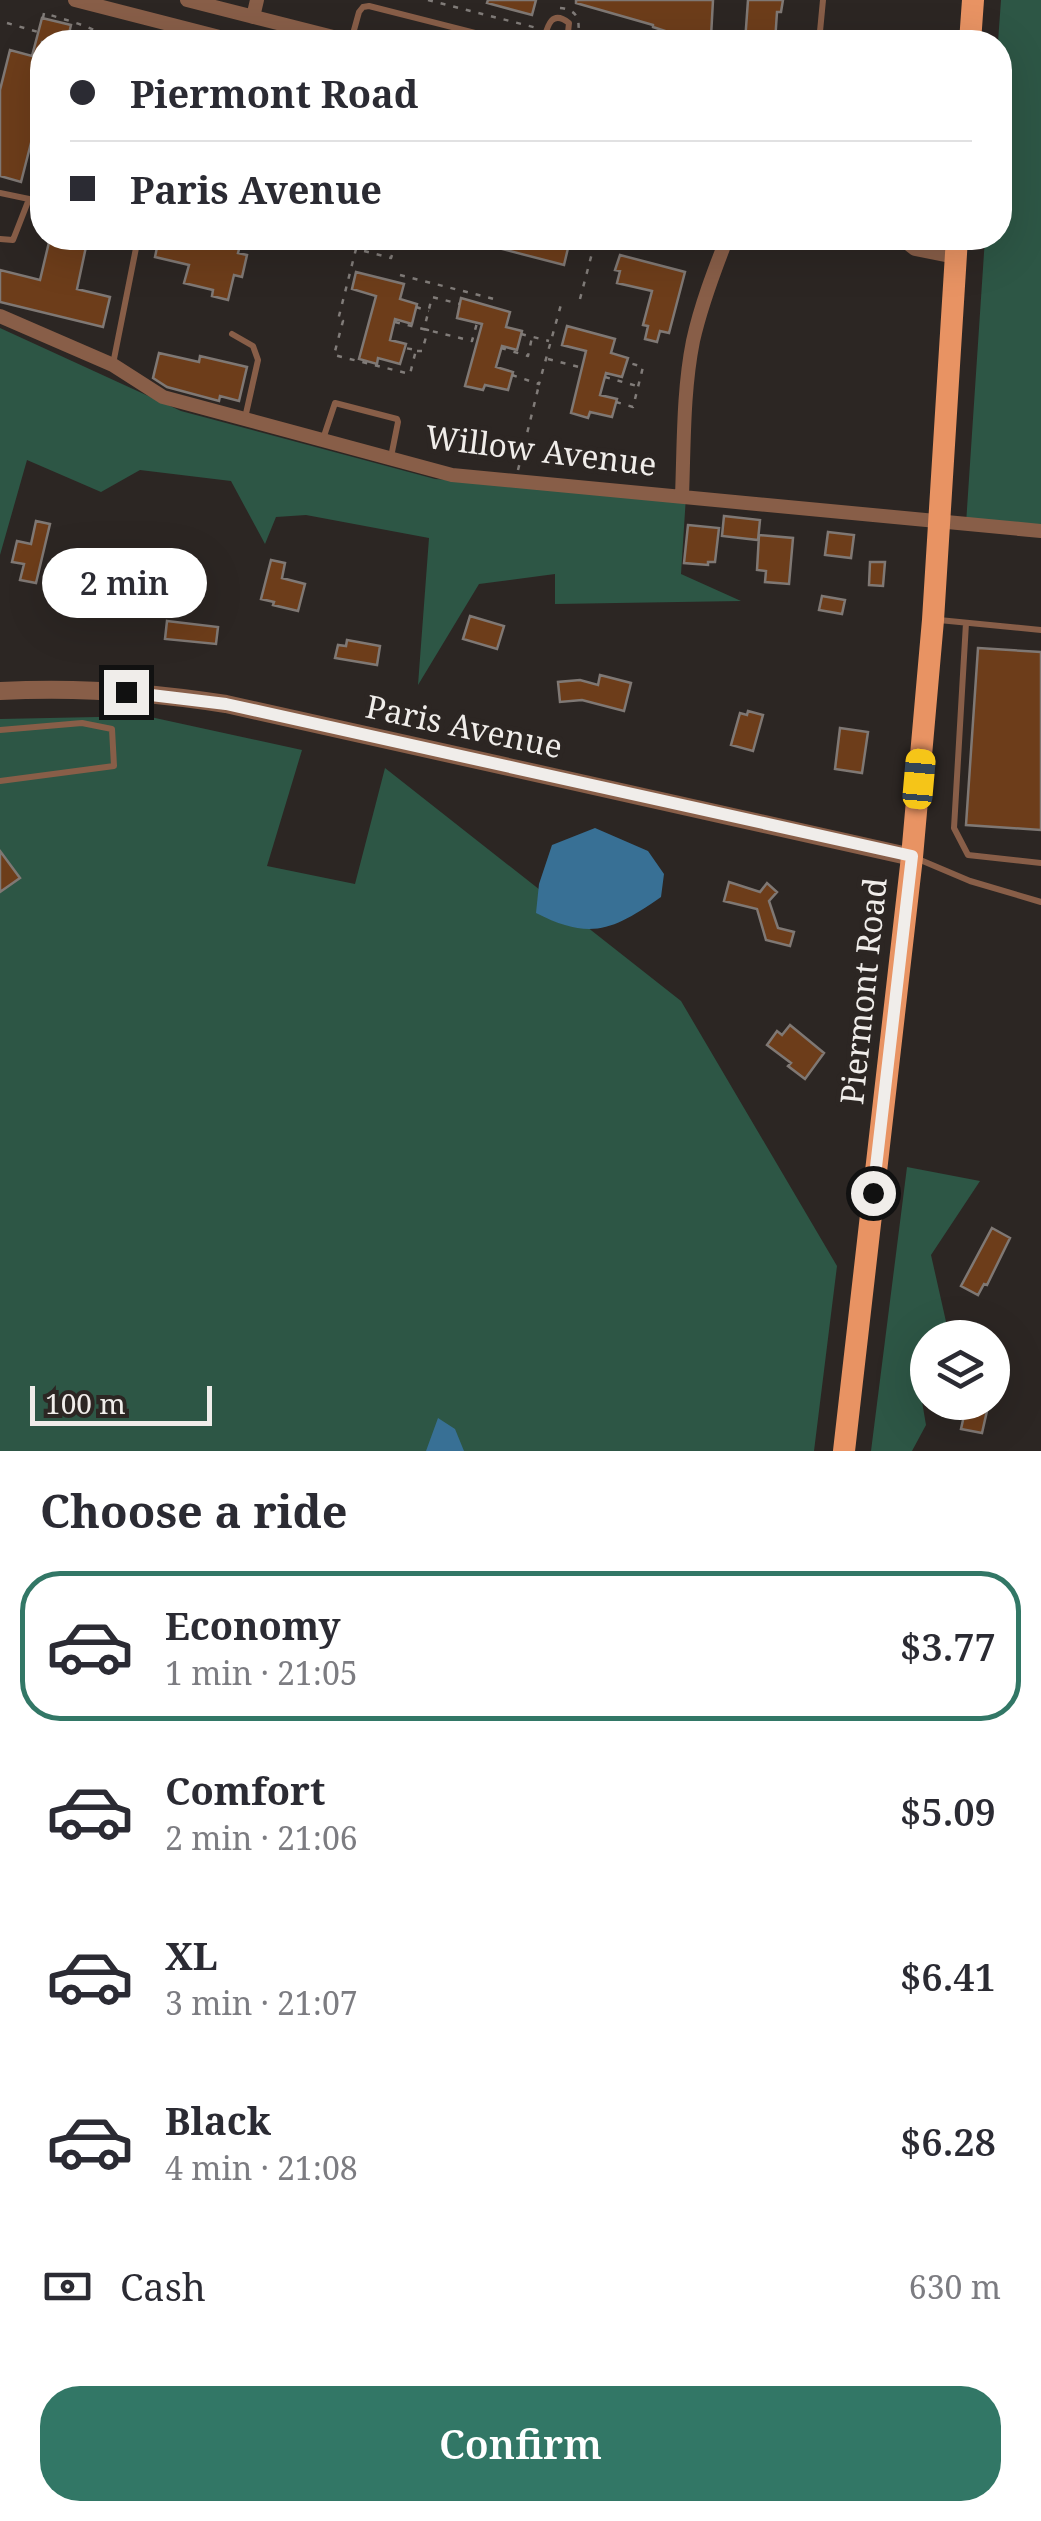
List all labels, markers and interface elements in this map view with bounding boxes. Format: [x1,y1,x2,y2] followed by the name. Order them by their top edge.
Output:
[130,67,419,119] text: Piermont Road
[130,163,382,215] text: Paris Avenue
[423,414,659,485] street label: Willow Avenue
[44,547,208,617] callout: 2 min
[80,561,169,604] text: 2 min
[104,670,149,715] route end
[362,684,566,767] street label: Paris Avenue
[901,748,937,810] car
[829,875,896,1106] street label: Piermont Road
[851,1171,896,1216] route start
[910,1320,1010,1420] map controls
[910,1320,1010,1420] button: layers
[30,1381,212,1426] scale bar
[45,1384,126,1422] text: 100 m
[40,1480,348,1541] text: Choose a ride
[165,1599,341,1651] text: Economy
[45,1601,135,1691] icon: car
[900,1620,996,1672] text: $3.77
[165,1651,358,1694] text: 1 min · 21:05
[165,1764,325,1816] text: Comfort
[45,1766,135,1856] icon: car
[900,1785,996,1837] text: $5.09
[165,1816,358,1859] text: 2 min · 21:06
[165,1929,218,1981] text: XL
[45,1931,135,2021] icon: car
[900,1950,996,2002] text: $6.41
[165,1981,358,2024] text: 3 min · 21:07
[165,2094,271,2146] text: Black
[45,2096,135,2186] icon: car
[900,2115,996,2167] text: $6.28
[165,2146,358,2189] text: 4 min · 21:08
[40,2259,95,2314] icon: cash
[120,2260,206,2312] text: Cash
[909,2265,1001,2308] text: 630 m
[40,2386,1001,2501] button: Confirm

